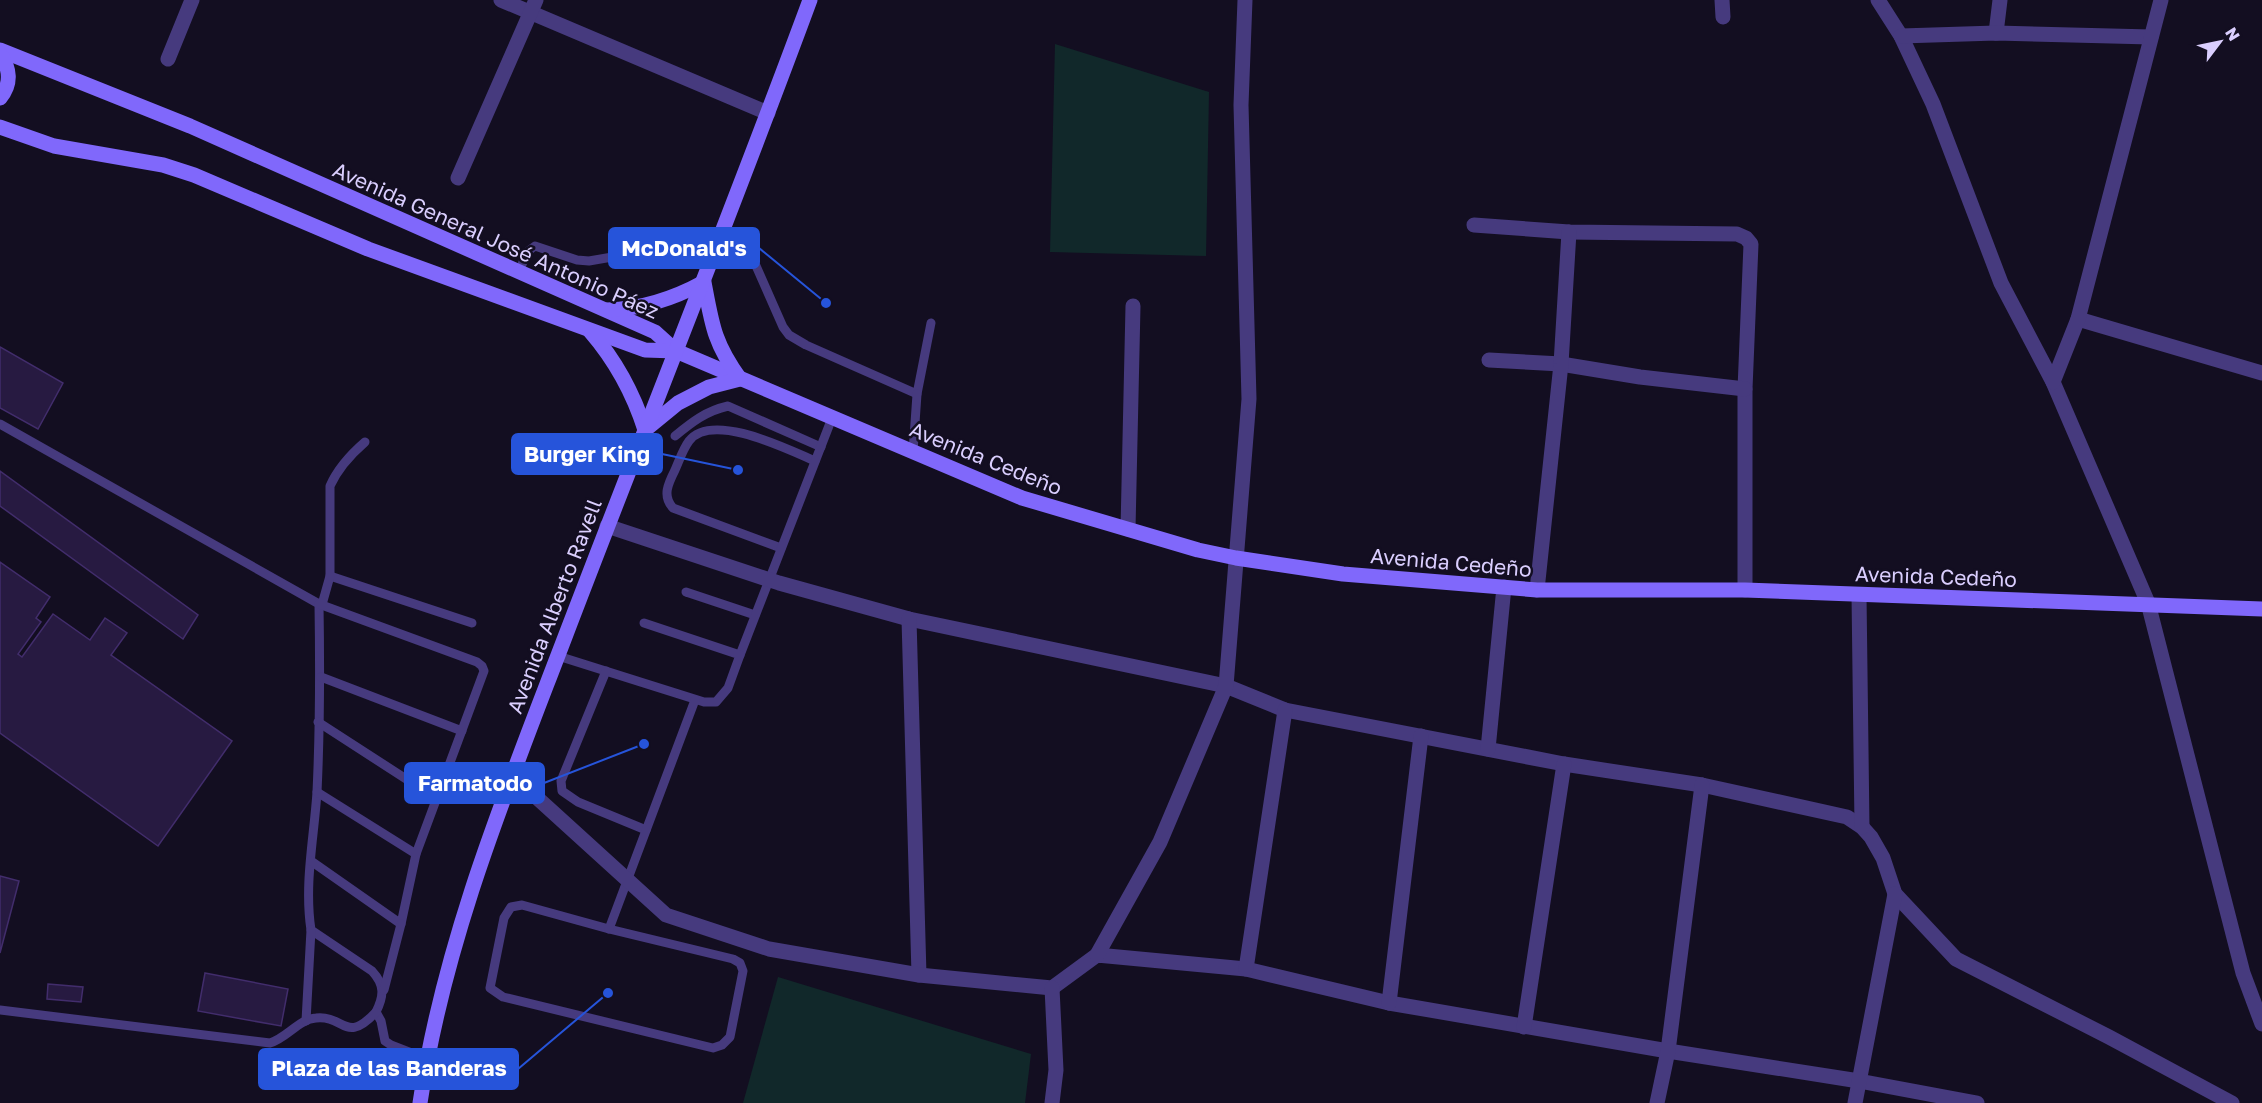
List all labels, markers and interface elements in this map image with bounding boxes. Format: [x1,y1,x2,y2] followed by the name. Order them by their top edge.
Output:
[2190,12,2250,72] north arrow
[2221,24,2244,45] text: N
[329,156,663,324] street label: Avenida General José Antonio Páez
[609,228,759,268] callout: McDonald's
[621,234,747,261] text: McDonald's
[906,416,1066,500] street label: Avenida Cedeño
[512,434,662,474] callout: Burger King
[524,440,650,467] text: Burger King
[501,495,607,717] street label: Avenida Alberto Ravell
[1369,542,1533,582] street label: Avenida Cedeño
[1855,560,2017,592] street label: Avenida Cedeño
[405,763,544,803] callout: Farmatodo
[418,769,532,796] text: Farmatodo
[259,1049,518,1089] callout: Plaza de las Banderas
[271,1054,507,1081] text: Plaza de las Banderas

